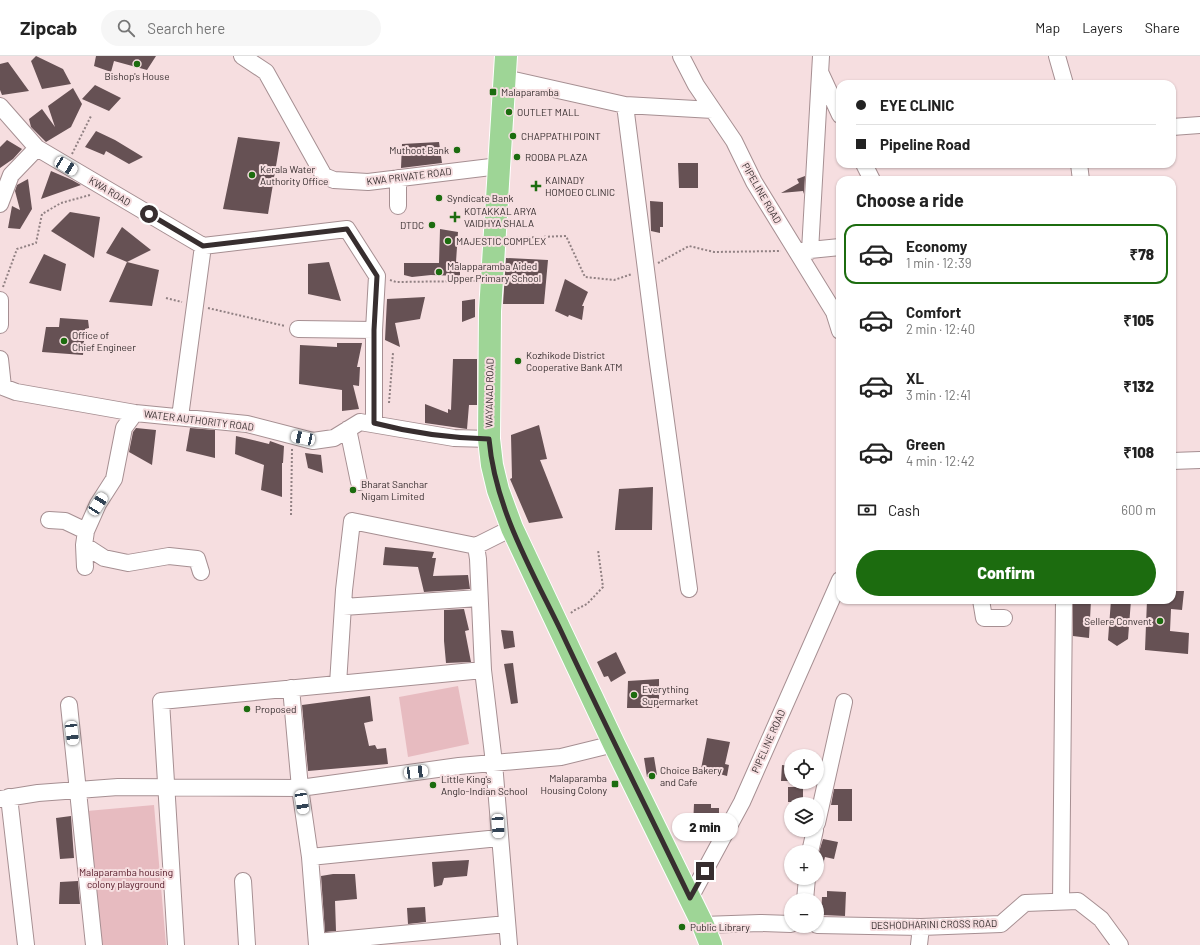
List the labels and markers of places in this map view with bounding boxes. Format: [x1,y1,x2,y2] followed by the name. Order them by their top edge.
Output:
[132,59,142,69] marker: Bishop's House
[105,70,169,82] place label: Bishop's House
[501,86,559,98] place label: Malaparamba
[488,87,498,97] marker: Malaparamba
[517,106,580,118] place label: OUTLET MALL
[504,107,514,117] marker: OUTLET MALL
[521,130,601,142] place label: CHAPPATHI POINT
[508,131,518,141] marker: CHAPPATHI POINT
[389,144,449,156] place label: Muthoot Bank
[452,145,462,155] marker: Muthoot Bank
[525,151,588,163] place label: ROOBA PLAZA
[512,152,522,162] marker: ROOBA PLAZA
[260,163,328,187] place label: Kerala Water Authority Office
[247,170,257,180] marker: Kerala Water Authority Office
[545,174,615,198] place label: KAINADY HOMOEO CLINIC
[530,180,542,192] marker: KAINADY HOMOEO CLINIC
[447,192,514,204] place label: Syndicate Bank
[434,193,444,203] marker: Syndicate Bank
[464,205,537,229] place label: KOTAKKAL ARYA VAIDHYA SHALA
[449,211,461,223] marker: KOTAKKAL ARYA VAIDHYA SHALA
[400,219,424,231] place label: DTDC
[427,220,437,230] marker: DTDC
[456,235,546,247] place label: MAJESTIC COMPLEX
[443,236,453,246] marker: MAJESTIC COMPLEX
[447,260,541,284] place label: Malapparamba Aided Upper Primary School
[434,267,444,277] marker: Malapparamba Aided Upper Primary School
[72,329,136,353] place label: Office of Chief Engineer
[59,336,69,346] marker: Office of Chief Engineer
[526,349,623,373] place label: Kozhikode District Cooperative Bank ATM
[513,356,523,366] marker: Kozhikode District Cooperative Bank ATM
[361,478,428,502] place label: Bharat Sanchar Nigam Limited
[348,485,358,495] marker: Bharat Sanchar Nigam Limited
[1084,615,1152,627] place label: Sellere Convent
[1155,616,1165,626] marker: Sellere Convent
[642,683,699,707] place label: Everything Supermarket
[629,690,639,700] marker: Everything Supermarket
[255,703,296,715] place label: Proposed
[242,704,252,714] marker: Proposed
[660,764,722,788] place label: Choice Bakery and Cafe
[647,771,657,781] marker: Choice Bakery and Cafe
[540,772,607,796] place label: Malaparamba Housing Colony
[441,773,527,797] place label: Little King's Anglo-Indian School
[610,779,620,789] marker: Malaparamba Housing Colony
[428,780,438,790] marker: Little King's Anglo-Indian School
[690,921,750,933] place label: Public Library
[677,922,687,932] marker: Public Library

